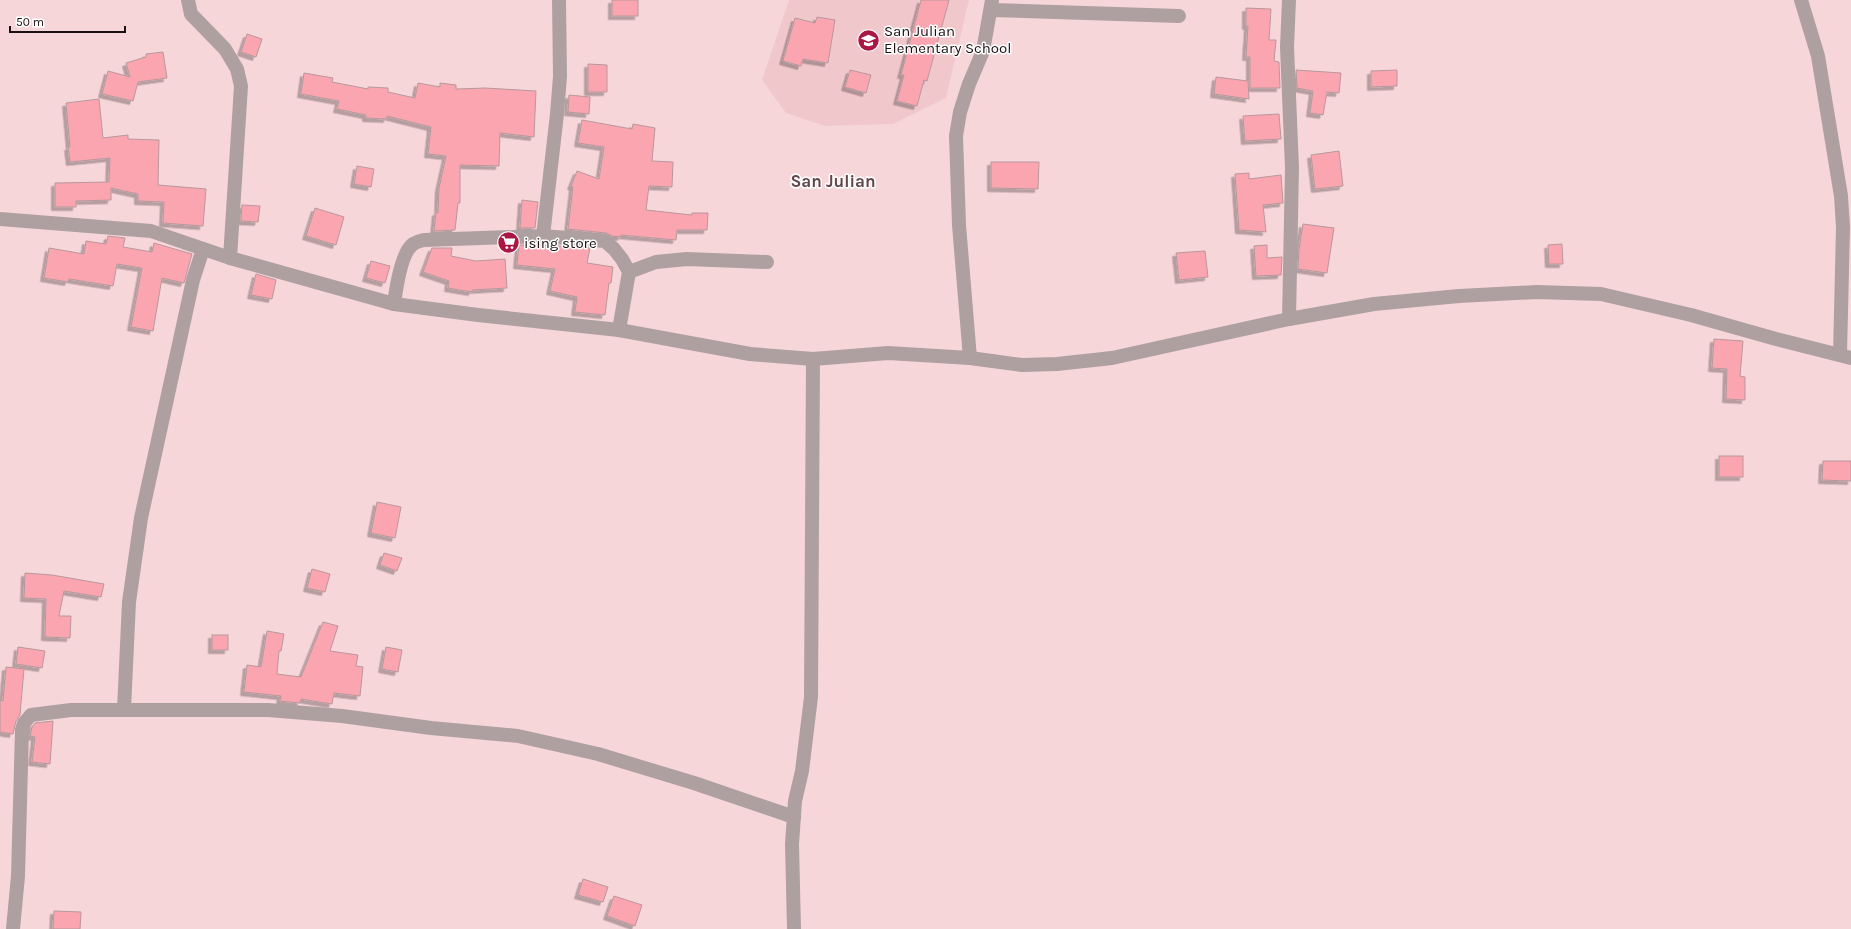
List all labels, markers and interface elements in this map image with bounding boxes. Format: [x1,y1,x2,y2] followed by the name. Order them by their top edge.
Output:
[10,8,125,34] scale bar
[16,15,44,29] text: 50 m
[884,22,1011,57] place label: San Julian Elementary School
[855,27,881,53] school or university icon: San Julian Elementary School
[790,171,876,191] district label: San Julian
[495,230,521,256] supermarket icon: ising store
[524,234,597,252] place label: ising store

